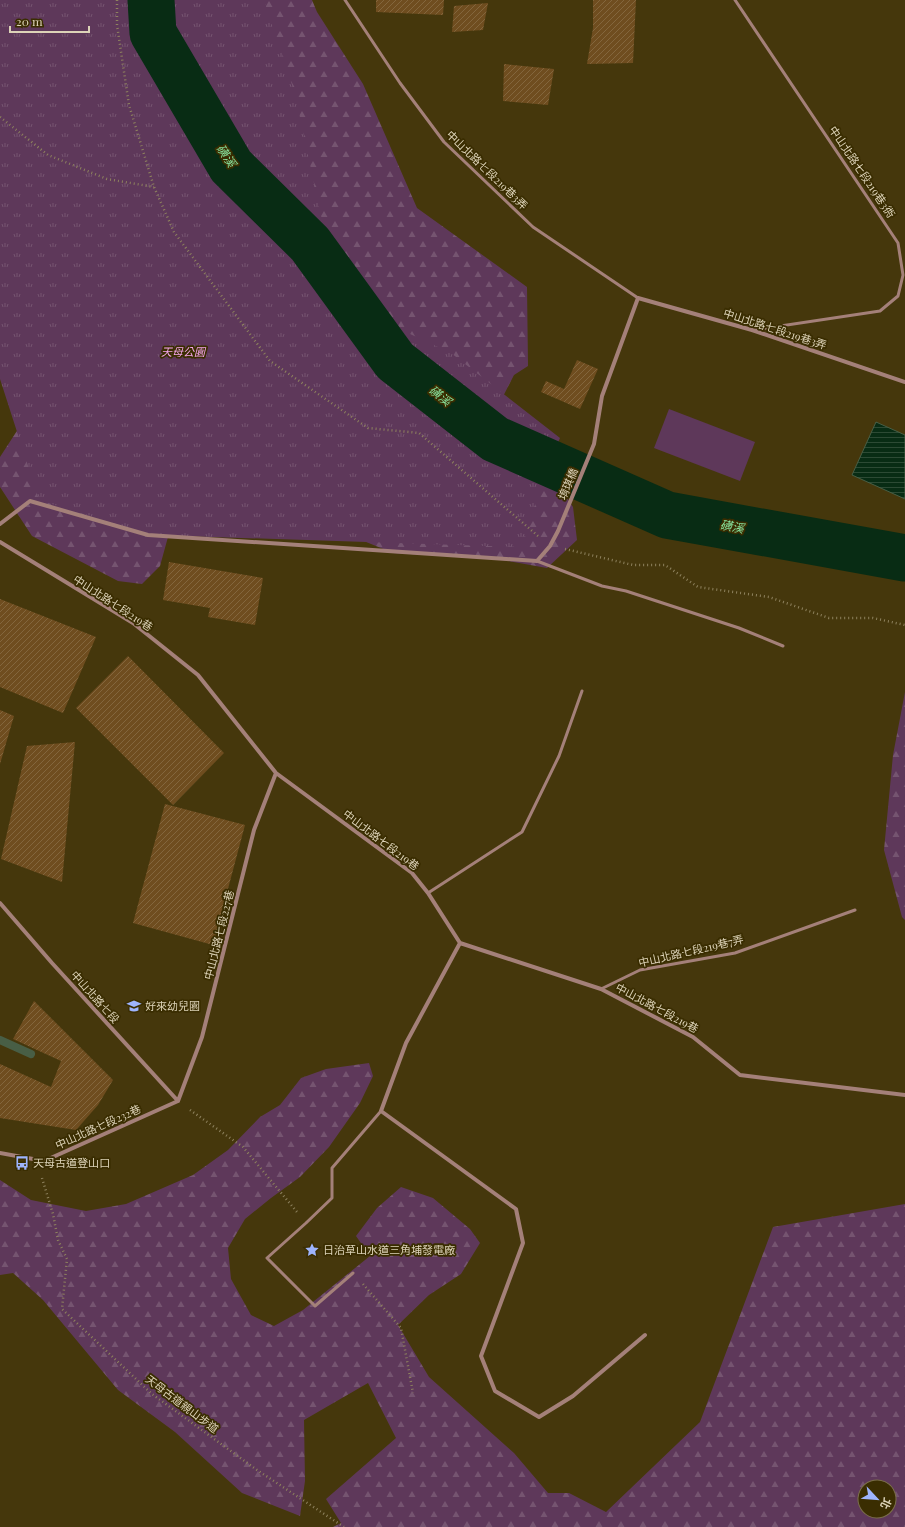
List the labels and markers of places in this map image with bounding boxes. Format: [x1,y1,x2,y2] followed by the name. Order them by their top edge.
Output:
[126,998,142,1014] school or university icon: 好來幼兒園
[145,998,200,1013] place label: 好來幼兒園
[14,1155,30,1171] bus stop icon: 天母古道登山口
[33,1155,110,1170] place label: 天母古道登山口
[304,1242,320,1258] place icon: 日治草山水道三角埔發電廠
[323,1242,455,1257] place label: 日治草山水道三角埔發電廠

